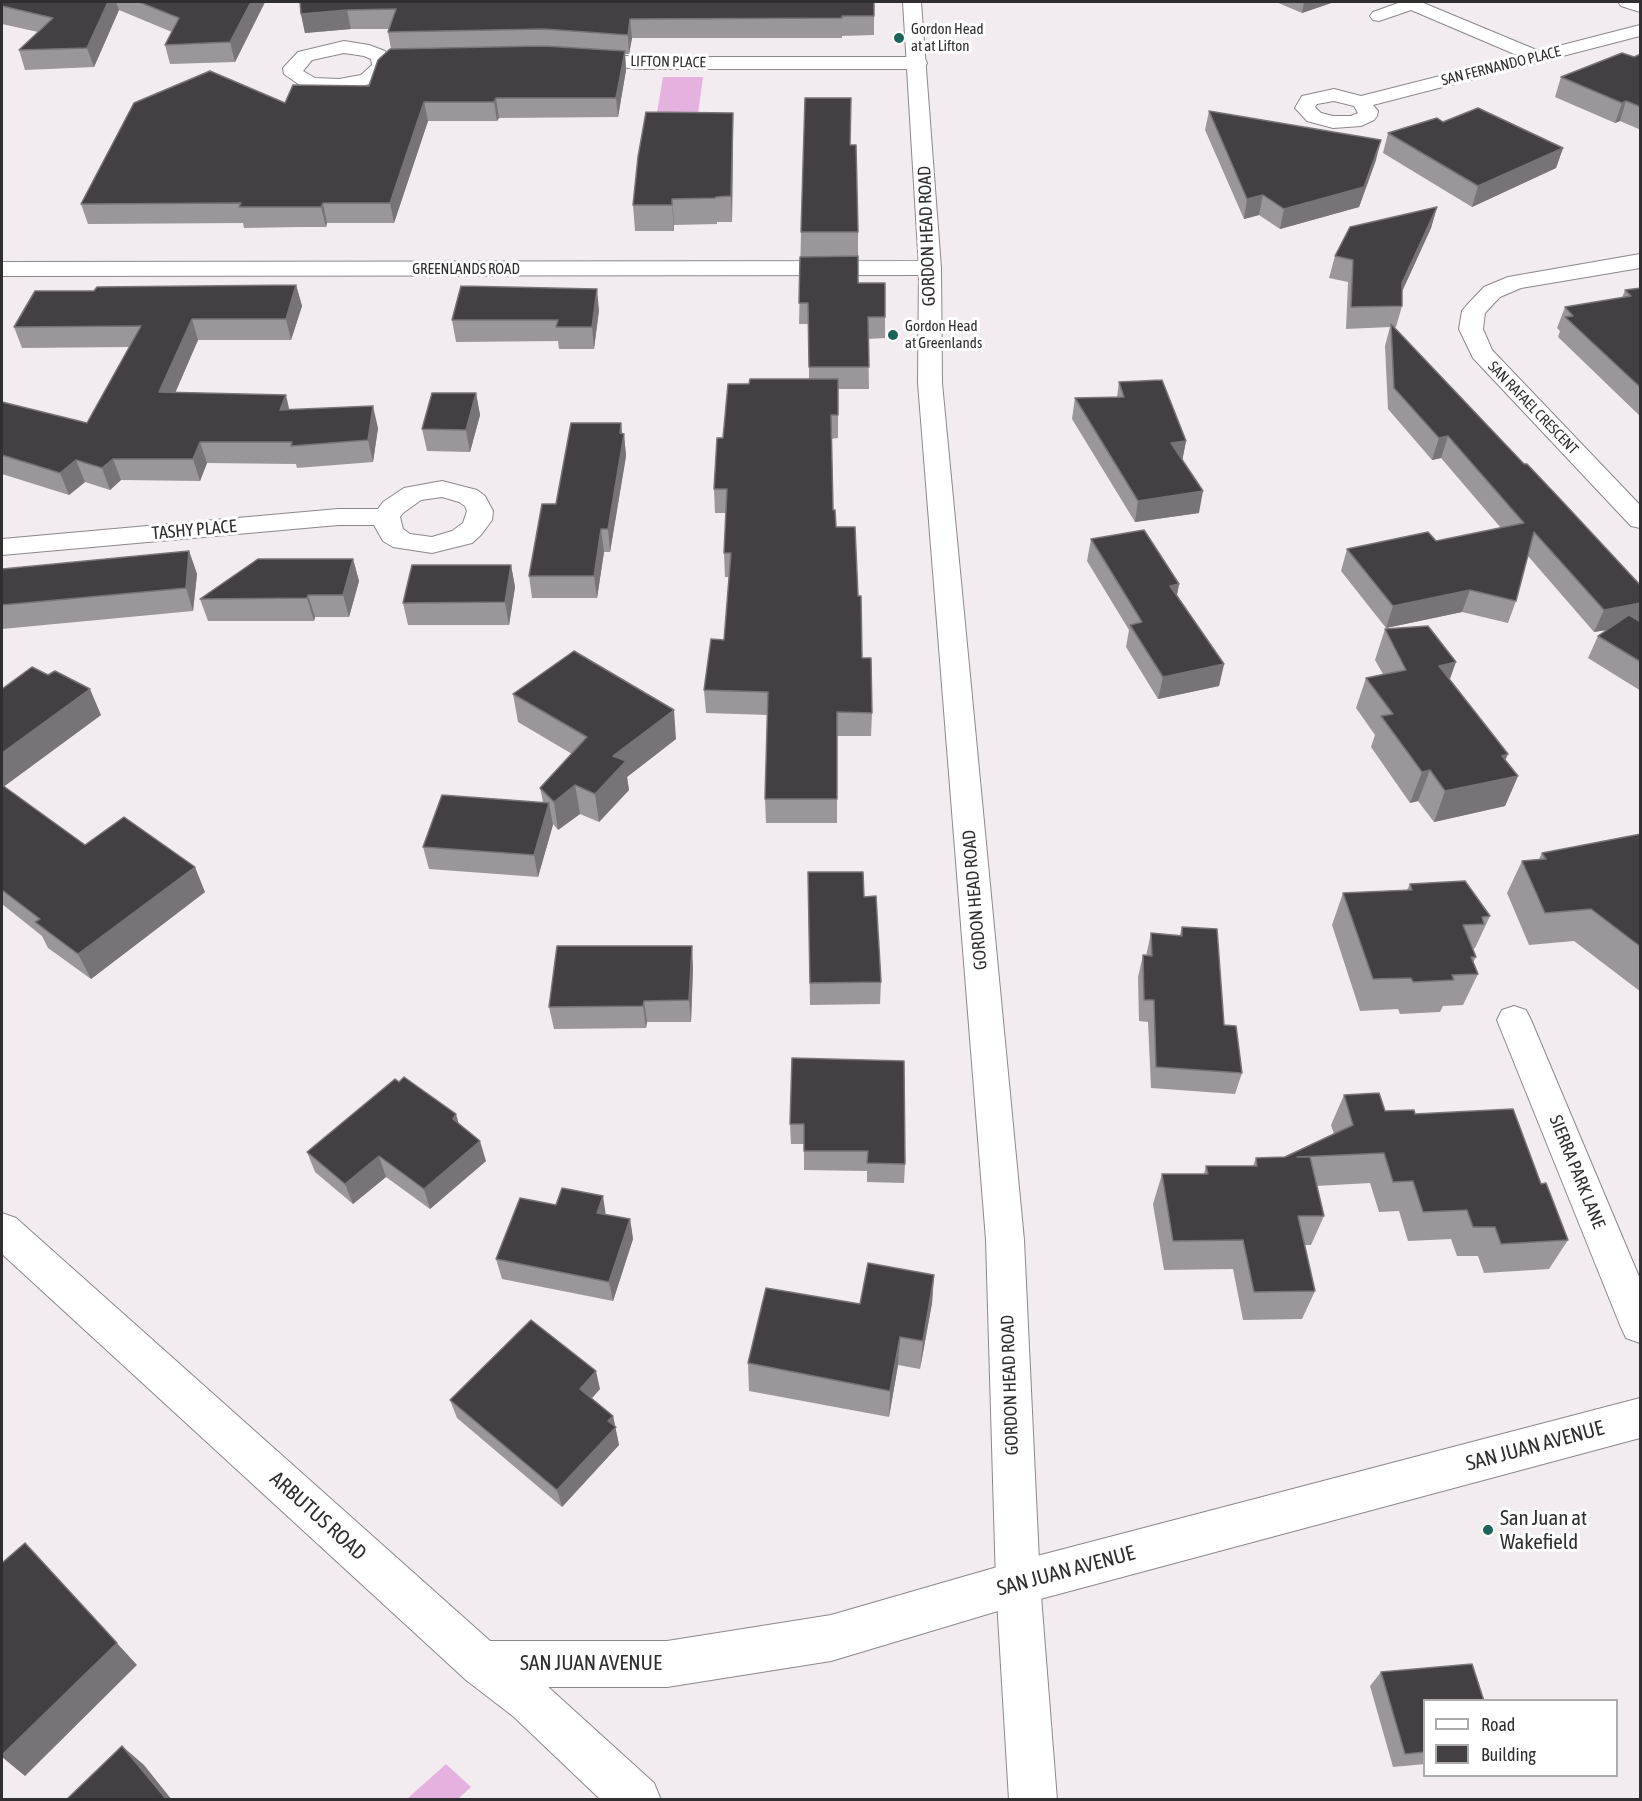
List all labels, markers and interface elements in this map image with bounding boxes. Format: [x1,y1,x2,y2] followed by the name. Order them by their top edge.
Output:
[911,20,984,55] place label: Gordon Head at at Lifton
[892,31,906,45] marker: Gordon Head at at Lifton
[1439,42,1563,90] street label: SAN FERNANDO PLACE
[630,52,706,72] street label: LIFTON PLACE
[914,165,940,307] street label: GORDON HEAD ROAD
[412,260,520,278] street label: GREENLANDS ROAD
[905,317,982,352] place label: Gordon Head at Greenlands
[886,328,900,342] marker: Gordon Head at Greenlands
[1484,358,1582,458] street label: SAN RAFAEL CRESCENT
[151,516,237,544] street label: TASHY PLACE
[958,829,992,971] street label: GORDON HEAD ROAD
[1544,1112,1610,1232] street label: SIERRA PARK LANE
[997,1314,1023,1456] street label: GORDON HEAD ROAD
[1463,1415,1607,1477] street label: SAN JUAN AVENUE
[265,1466,371,1566] street label: ARBUTUS ROAD
[1500,1505,1587,1555] place label: San Juan at Wakefield
[1481,1523,1495,1537] marker: San Juan at Wakefield
[994,1540,1138,1602] street label: SAN JUAN AVENUE
[520,1650,662,1676] street label: SAN JUAN AVENUE
[1423,1699,1618,1777] legend
[1481,1714,1515,1735] text: Road
[1481,1744,1536,1765] text: Building

